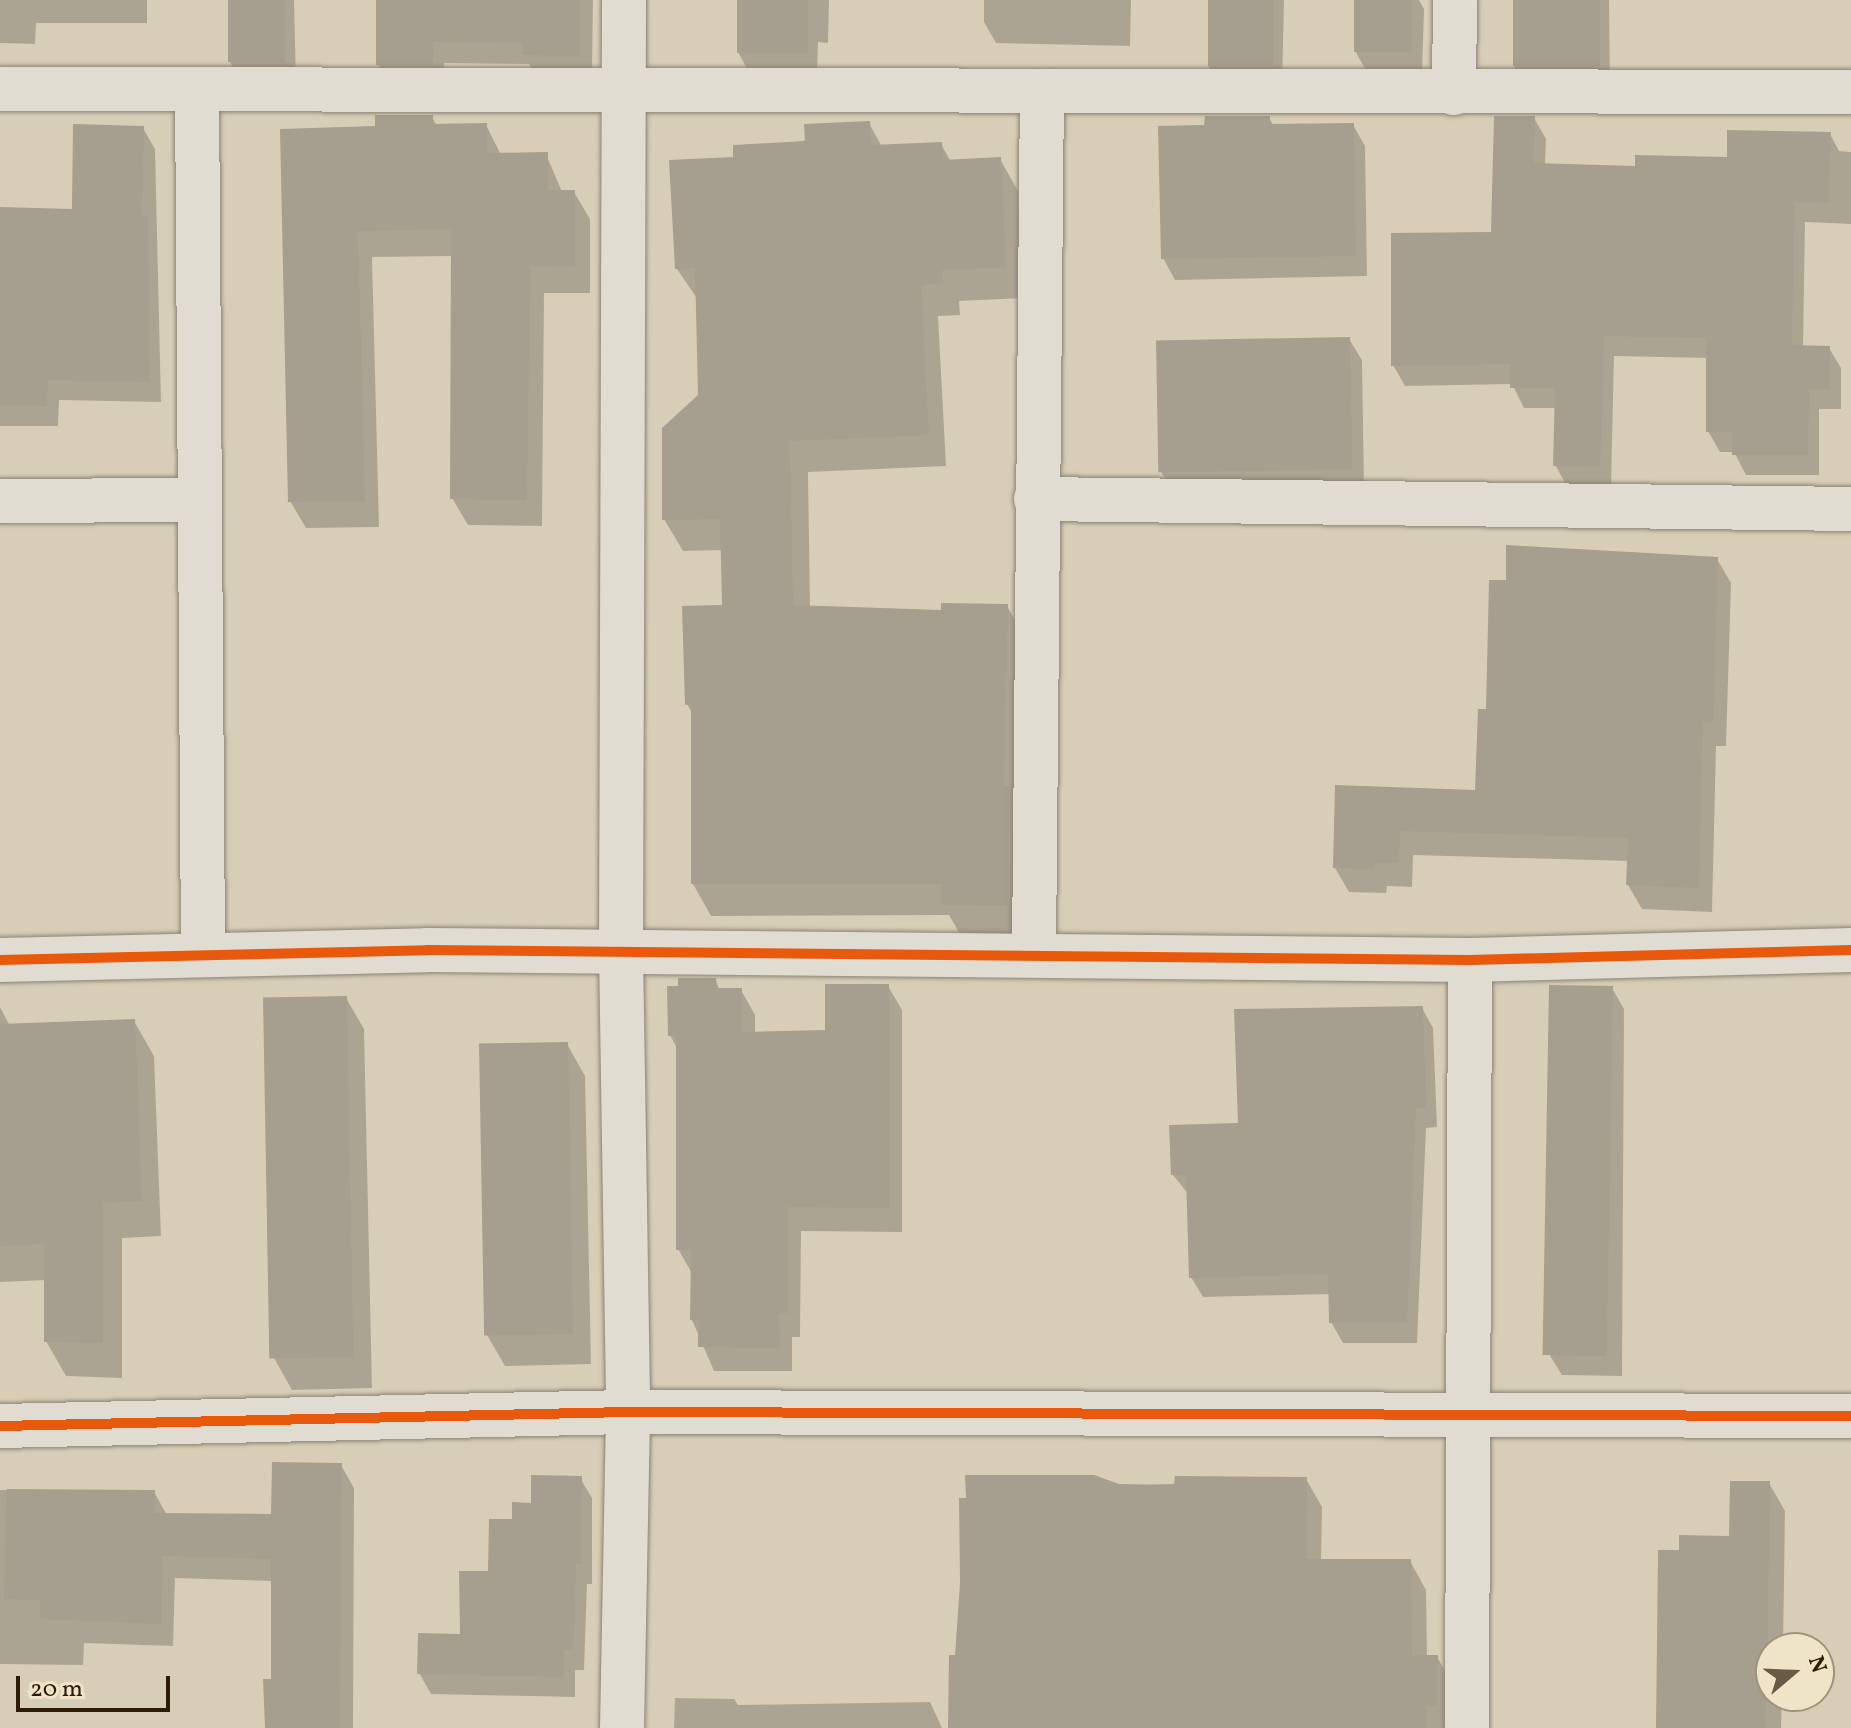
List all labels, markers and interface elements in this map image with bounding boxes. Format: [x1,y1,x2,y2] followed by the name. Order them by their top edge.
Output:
[1755,1632,1835,1712] north arrow
[1799,1652,1834,1677] text: N
[20,1660,174,1710] scale bar
[30,1673,83,1707] text: 20 m

